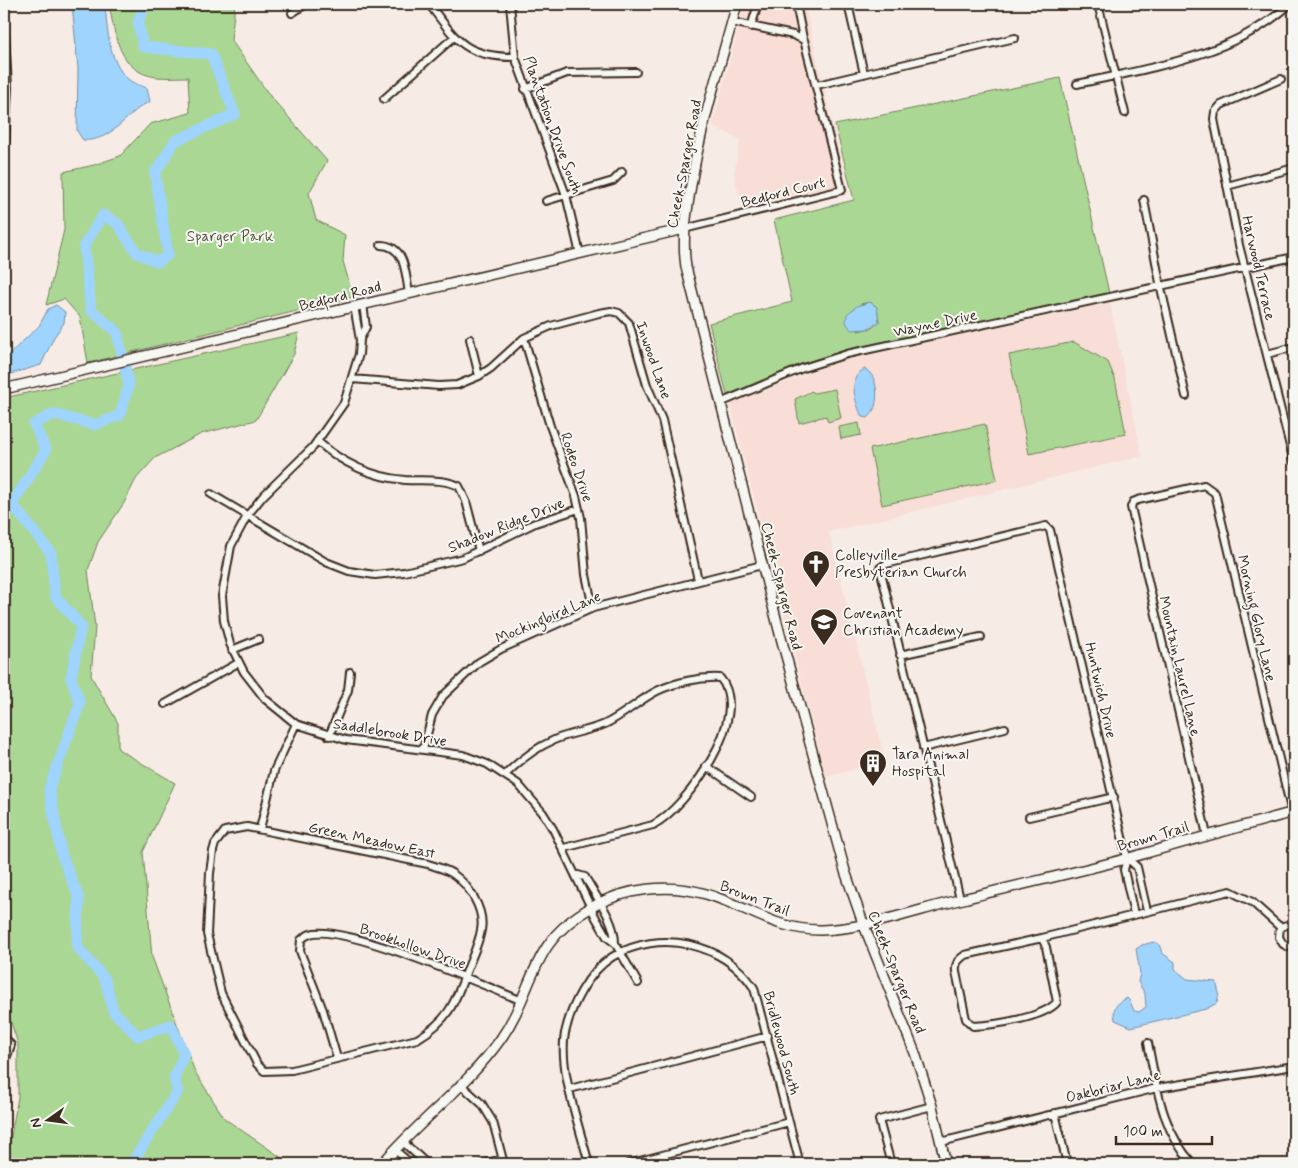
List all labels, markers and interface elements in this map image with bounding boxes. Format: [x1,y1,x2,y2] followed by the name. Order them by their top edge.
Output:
[518,53,586,197] street label: Plantation Drive South
[663,98,707,230] street label: Cheek-Sparger Road
[739,173,828,215] street label: Bedford Court
[1236,214,1280,323] street label: Harwood Terrace
[187,227,274,247] park label: Sparger Park
[297,277,384,319] street label: Bedford Road
[891,305,979,343] street label: Wayne Drive
[630,319,676,402] street label: Inwood Lane
[555,430,597,505] street label: Rodeo Drive
[445,493,568,558] street label: Shadow Ridge Drive
[756,520,807,652] street label: Cheek-Sparger Road
[835,546,967,583] place label: Colleyville Presbyterian Church
[801,549,831,588] church icon: Colleyville Presbyterian Church
[1231,553,1280,684] street label: Morning Glory Lane
[493,587,605,650] street label: Mockingbird Lane
[1153,594,1205,738] street label: Mountain Laurel Lane
[843,604,964,641] place label: Covenant Christian Academy
[809,607,839,646] school or university icon: Covenant Christian Academy
[1079,640,1121,740] street label: Huntwich Drive
[331,714,448,752] street label: Saddlebrook Drive
[892,745,969,782] place label: Tara Animal Hospital
[858,748,888,787] building icon: Tara Animal Hospital
[1115,817,1192,857] street label: Brown Trail
[306,818,438,864] street label: Green Meadow East
[717,876,793,922] street label: Brown Trail
[862,908,930,1037] street label: Cheek-Sparger Road
[357,919,469,975] street label: Brookhollow Drive
[758,989,804,1097] street label: Bridlewood South
[1064,1066,1163,1108] street label: Oakbriar Lane
[22,1096,72,1146] north arrow
[1116,1113,1212,1145] scale bar
[26,1116,46,1130] text: N
[1123,1122,1163,1142] text: 100 m

